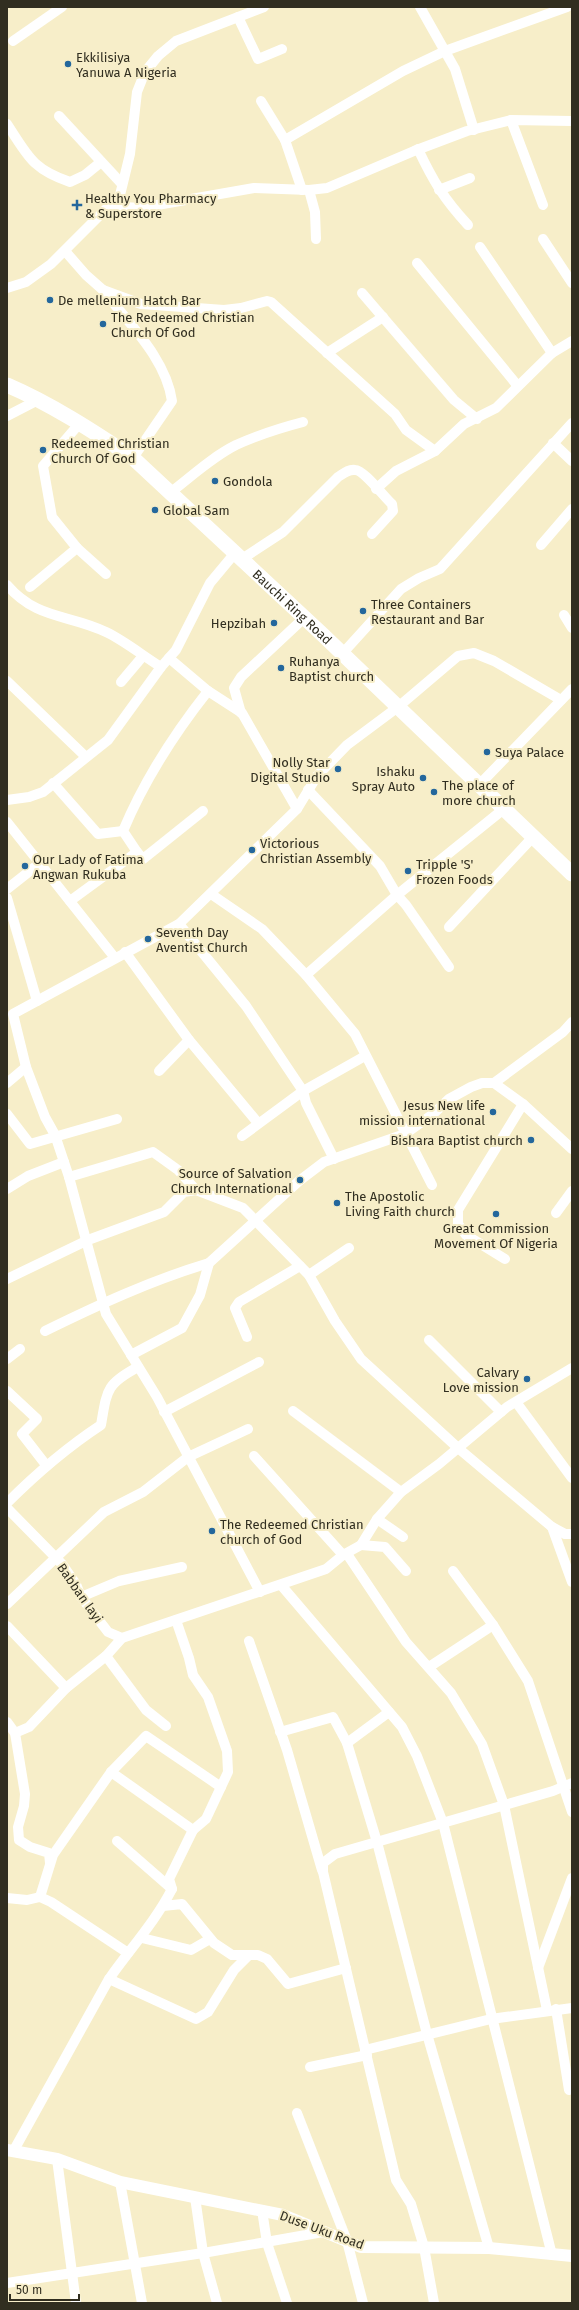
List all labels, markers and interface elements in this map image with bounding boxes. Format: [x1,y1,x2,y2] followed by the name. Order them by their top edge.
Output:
[76,50,177,80] place label: Ekkilisiya Yanuwa A Nigeria
[63,59,73,69] marker: Ekkilisiya Yanuwa A Nigeria
[85,191,217,221] place label: Healthy You Pharmacy & Superstore
[72,200,82,210] marker: Healthy You Pharmacy & Superstore
[58,293,201,308] place label: De mellenium Hatch Bar
[45,295,55,305] marker: De mellenium Hatch Bar
[111,310,255,340] place label: The Redeemed Christian Church Of God
[98,319,108,329] marker: The Redeemed Christian Church Of God
[51,436,170,466] place label: Redeemed Christian Church Of God
[38,445,48,455] marker: Redeemed Christian Church Of God
[223,474,273,489] place label: Gondola
[210,476,220,486] marker: Gondola
[163,503,230,518] place label: Global Sam
[150,505,160,515] marker: Global Sam
[250,566,335,647] street label: Bauchi Ring Road
[371,597,484,627] place label: Three Containers Restaurant and Bar
[358,606,368,616] marker: Three Containers Restaurant and Bar
[211,616,266,631] place label: Hepzibah
[269,618,279,628] marker: Hepzibah
[289,654,374,684] place label: Ruhanya Baptist church
[276,663,286,673] marker: Ruhanya Baptist church
[495,745,564,760] place label: Suya Palace
[482,747,492,757] marker: Suya Palace
[250,755,330,785] place label: Nolly Star Digital Studio
[333,764,343,774] marker: Nolly Star Digital Studio
[352,764,415,794] place label: Ishaku Spray Auto
[418,773,428,783] marker: Ishaku Spray Auto
[442,778,516,808] place label: The place of more church
[429,787,439,797] marker: The place of more church
[260,836,372,866] place label: Victorious Christian Assembly
[247,845,257,855] marker: Victorious Christian Assembly
[33,852,144,882] place label: Our Lady of Fatima Angwan Rukuba
[416,857,493,887] place label: Tripple 'S' Frozen Foods
[20,861,30,871] marker: Our Lady of Fatima Angwan Rukuba
[403,866,413,876] marker: Tripple 'S' Frozen Foods
[156,925,248,955] place label: Seventh Day Aventist Church
[143,934,153,944] marker: Seventh Day Aventist Church
[359,1098,485,1128] place label: Jesus New life mission international
[488,1107,498,1117] marker: Jesus New life mission international
[390,1133,523,1148] place label: Bishara Baptist church
[526,1135,536,1145] marker: Bishara Baptist church
[171,1166,292,1196] place label: Source of Salvation Church International
[295,1175,305,1185] marker: Source of Salvation Church International
[345,1189,455,1219] place label: The Apostolic Living Faith church
[332,1198,342,1208] marker: The Apostolic Living Faith church
[491,1209,501,1219] marker: Great Commission Movement Of Nigeria
[434,1221,558,1251] place label: Great Commission Movement Of Nigeria
[443,1365,520,1395] place label: Calvary Love mission
[522,1374,532,1384] marker: Calvary Love mission
[220,1517,364,1547] place label: The Redeemed Christian church of God
[207,1526,217,1536] marker: The Redeemed Christian church of God
[54,1560,106,1626] street label: Babban layi
[278,2208,366,2252] street label: Duse Uku Road
[10,2276,79,2302] scale bar
[16,2283,42,2297] text: 50 m

